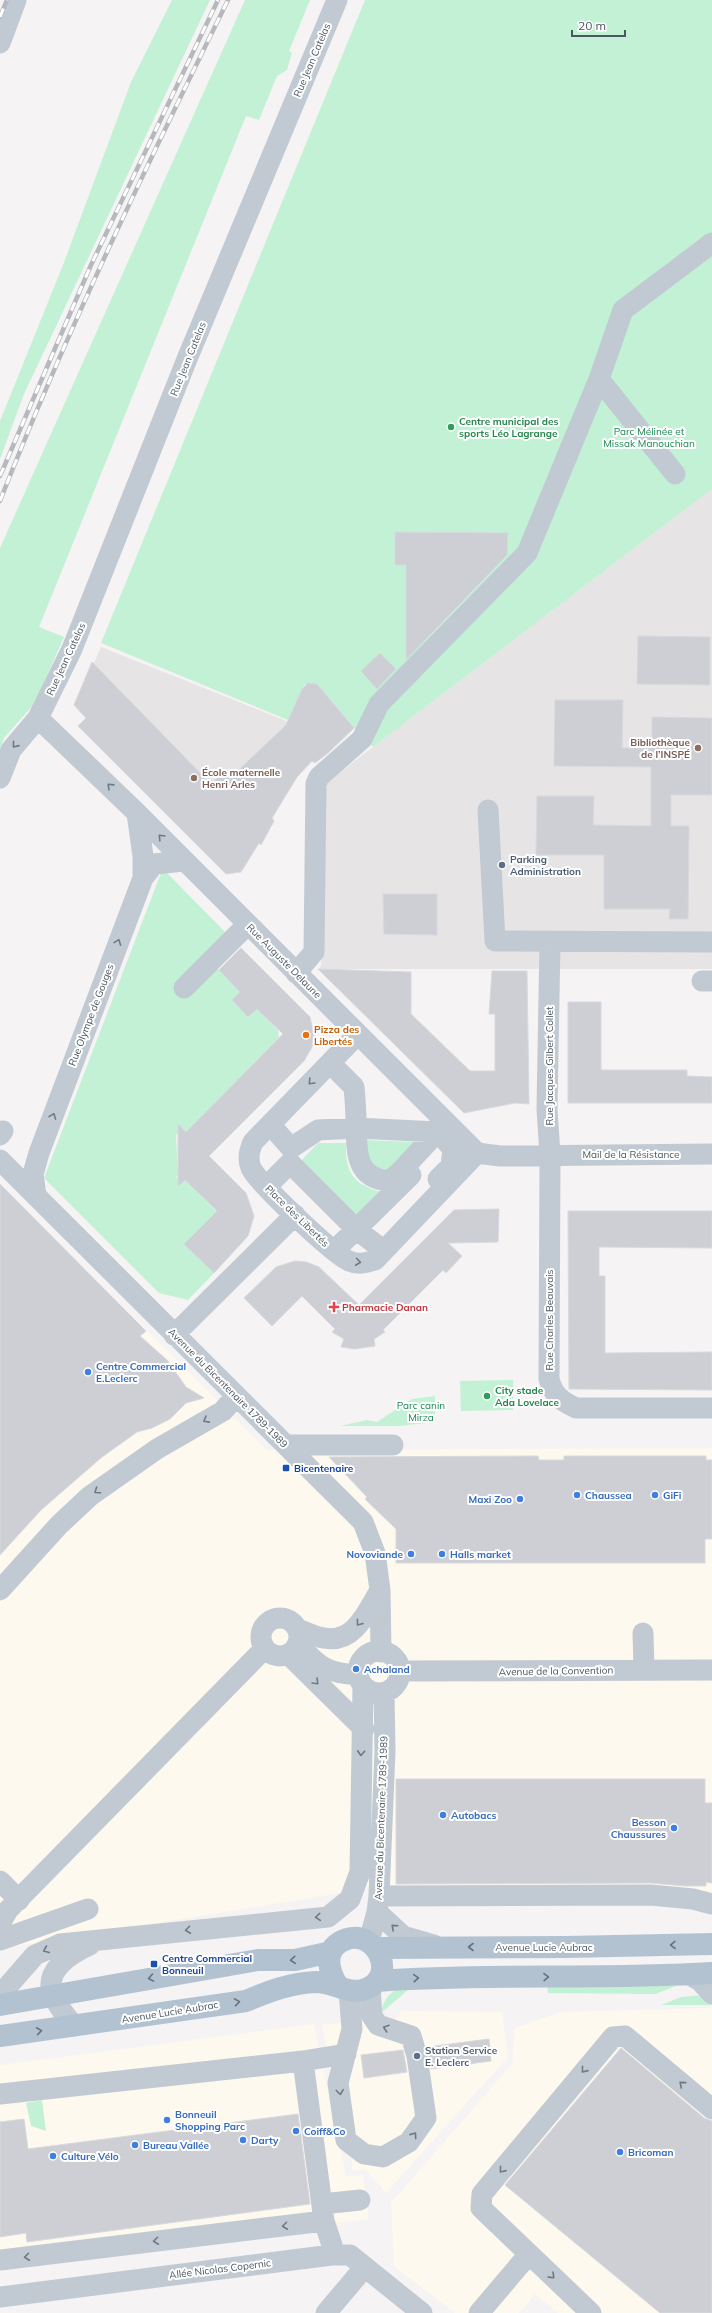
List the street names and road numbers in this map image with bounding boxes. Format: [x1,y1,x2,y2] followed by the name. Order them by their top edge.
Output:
[291,21,333,99] street label: Rue Jean Catelas
[167,320,209,398] street label: Rue Jean Catelas
[43,620,89,697] street label: Rue Jean Catelas
[244,921,324,1001] street label: Rue Auguste Delaune
[66,962,116,1068] street label: Rue Olympe de Gouges
[543,1006,556,1126] street label: Rue Jacques Gilbert Collet
[582,1148,680,1161] street label: Mail de la Résistance
[262,1182,332,1250] street label: Place des Libertés
[543,1269,556,1371] street label: Rue Charles Beauvais
[165,1325,291,1451] street label: Avenue du Bicentenaire 1789-1989
[499,1663,613,1678] street label: Avenue de la Convention
[372,1736,390,1900] street label: Avenue du Bicentenaire 1789-1989
[495,1941,593,1954] street label: Avenue Lucie Aubrac
[121,1998,219,2026] street label: Avenue Lucie Aubrac
[168,2256,272,2282] street label: Allée Nicolas Copernic

